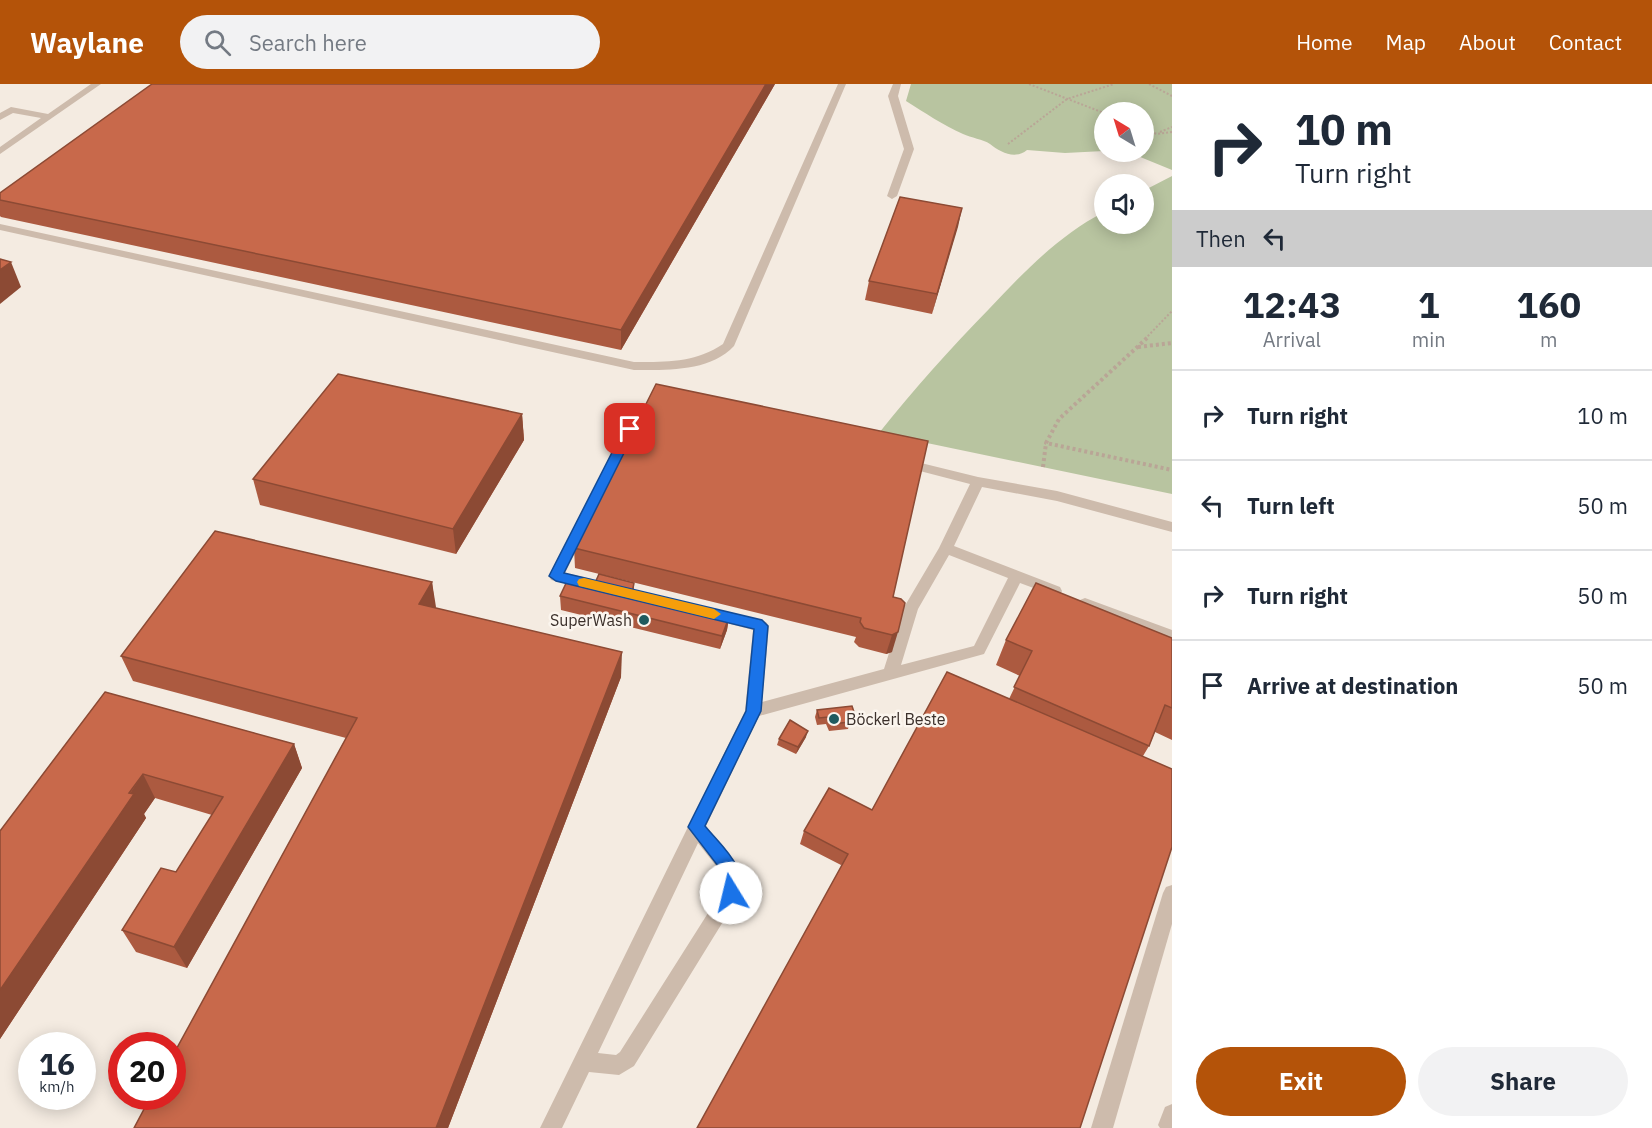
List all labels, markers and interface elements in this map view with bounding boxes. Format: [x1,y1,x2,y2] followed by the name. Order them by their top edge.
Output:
[180,15,600,69] search box
[30,24,144,61] text: Waylane
[201,26,234,59] icon: search
[249,28,367,57] text: Search here
[1296,28,1353,56] text: Home
[1386,28,1426,56] text: Map
[1459,28,1516,56] text: About
[1549,28,1622,56] text: Contact
[1094,102,1154,162] north arrow
[1094,102,1154,234] map controls
[1295,102,1393,157] text: 10 m
[1196,108,1274,186] icon: right
[1295,155,1412,190] text: Turn right
[1094,174,1154,234] button: sound
[1258,222,1291,255] icon: left
[1196,224,1246,253] text: Then
[1243,281,1341,328] text: 12:43
[1418,281,1440,328] text: 1
[1516,281,1581,328] text: 160
[1263,326,1321,353] text: Arrival
[1412,326,1446,353] text: min
[1540,326,1558,353] text: m
[1196,399,1229,432] icon: right
[1247,401,1348,430] text: Turn right
[1577,401,1628,430] text: 10 m
[604,403,655,454] pin
[613,412,646,445] icon: arrive
[1196,489,1229,522] icon: left
[1247,491,1335,520] text: Turn left
[1577,491,1628,520] text: 50 m
[1196,579,1229,612] icon: right
[1247,581,1348,610] text: Turn right
[1577,581,1628,610] text: 50 m
[550,610,632,630] place label: SuperWash
[637,613,651,627] marker: SuperWash
[1196,669,1229,702] icon: arrive
[1247,671,1458,700] text: Arrive at destination
[1577,671,1628,700] text: 50 m
[846,709,946,729] place label: Böckerl Beste
[827,712,841,726] marker: Böckerl Beste
[699,861,763,925] position arrow
[108,1032,186,1110] speed limit sign: 20
[39,1044,75,1083] text: 16
[1196,1047,1406,1116] button: Exit
[1418,1047,1628,1116] button: Share
[39,1077,75,1096] text: km/h

